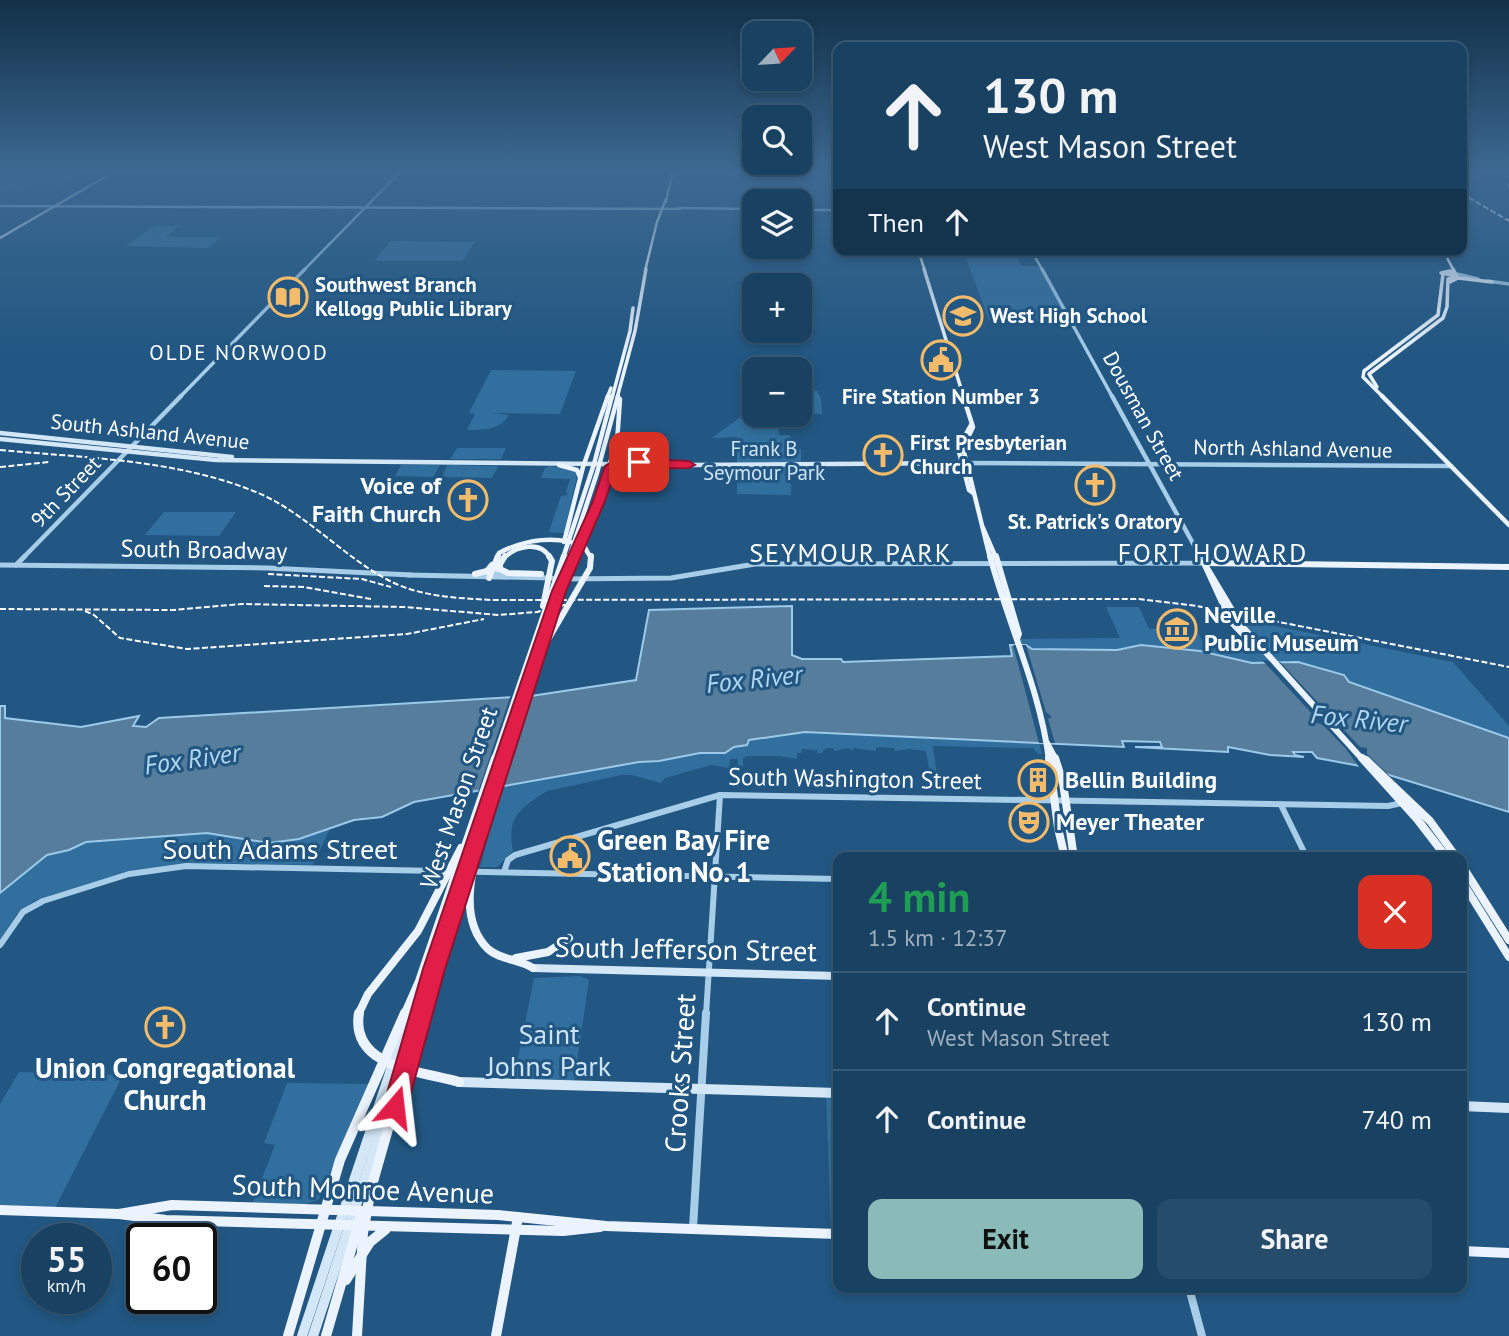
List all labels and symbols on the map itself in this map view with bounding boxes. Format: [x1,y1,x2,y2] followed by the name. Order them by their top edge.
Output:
[742,21,812,91] north arrow
[315,271,513,322] place label: Southwest Branch Kellogg Public Library
[267,276,309,318] library icon: Southwest Branch Kellogg Public Library
[942,295,984,337] school or university icon: West High School
[990,302,1148,329] place label: West High School
[149,339,329,366] district label: OLDE NORWOOD
[920,339,962,381] public building icon: Fire Station Number 3
[1097,347,1190,485] street label: Dousman Street
[842,383,1040,410] place label: Fire Station Number 3
[49,408,251,455] street label: South Ashland Avenue
[910,429,1067,480] place label: First Presbyterian Church
[609,432,669,492] pin
[1193,433,1393,464] street label: North Ashland Avenue
[862,434,904,476] church icon: First Presbyterian Church
[703,435,825,486] park label: Frank B Seymour Park
[25,450,106,533] street label: 9th Street
[1074,464,1116,506] church icon: St. Patrick's Oratory
[312,470,442,529] place label: Voice of Faith Church
[447,479,489,521] church icon: Voice of Faith Church
[1008,508,1183,535] place label: St. Patrick's Oratory
[120,533,288,566] street label: South Broadway
[749,536,953,569] district label: SEYMOUR PARK
[1118,536,1308,569] district label: FORT HOWARD
[1204,599,1359,658] place label: Neville Public Museum
[1156,608,1198,650] museum icon: Neville Public Museum
[704,657,805,700] water label: Fox River
[1309,697,1410,740] water label: Fox River
[413,703,504,893] street label: West Mason Street
[142,735,244,782] water label: Fox River
[1017,759,1059,801] building icon: Bellin Building
[728,761,982,796] street label: South Washington Street
[1065,764,1217,795] place label: Bellin Building
[1008,801,1050,843] theatre icon: Meyer Theater
[1056,806,1204,837] place label: Meyer Theater
[597,821,770,890] place label: Green Bay Fire Station No. 1
[162,830,398,867] street label: South Adams Street
[549,835,591,877] public building icon: Green Bay Fire Station No. 1
[555,928,818,969] street label: South Jefferson Street
[655,992,704,1154] street label: Crooks Street
[144,1006,186,1048] church icon: Union Congregational Church
[486,1015,612,1084] park label: Saint Johns Park
[35,1049,296,1118] place label: Union Congregational Church
[358,1070,432,1144] position arrow
[231,1165,495,1212] street label: South Monroe Avenue
[126,1223,217,1314] speed limit sign: 60

